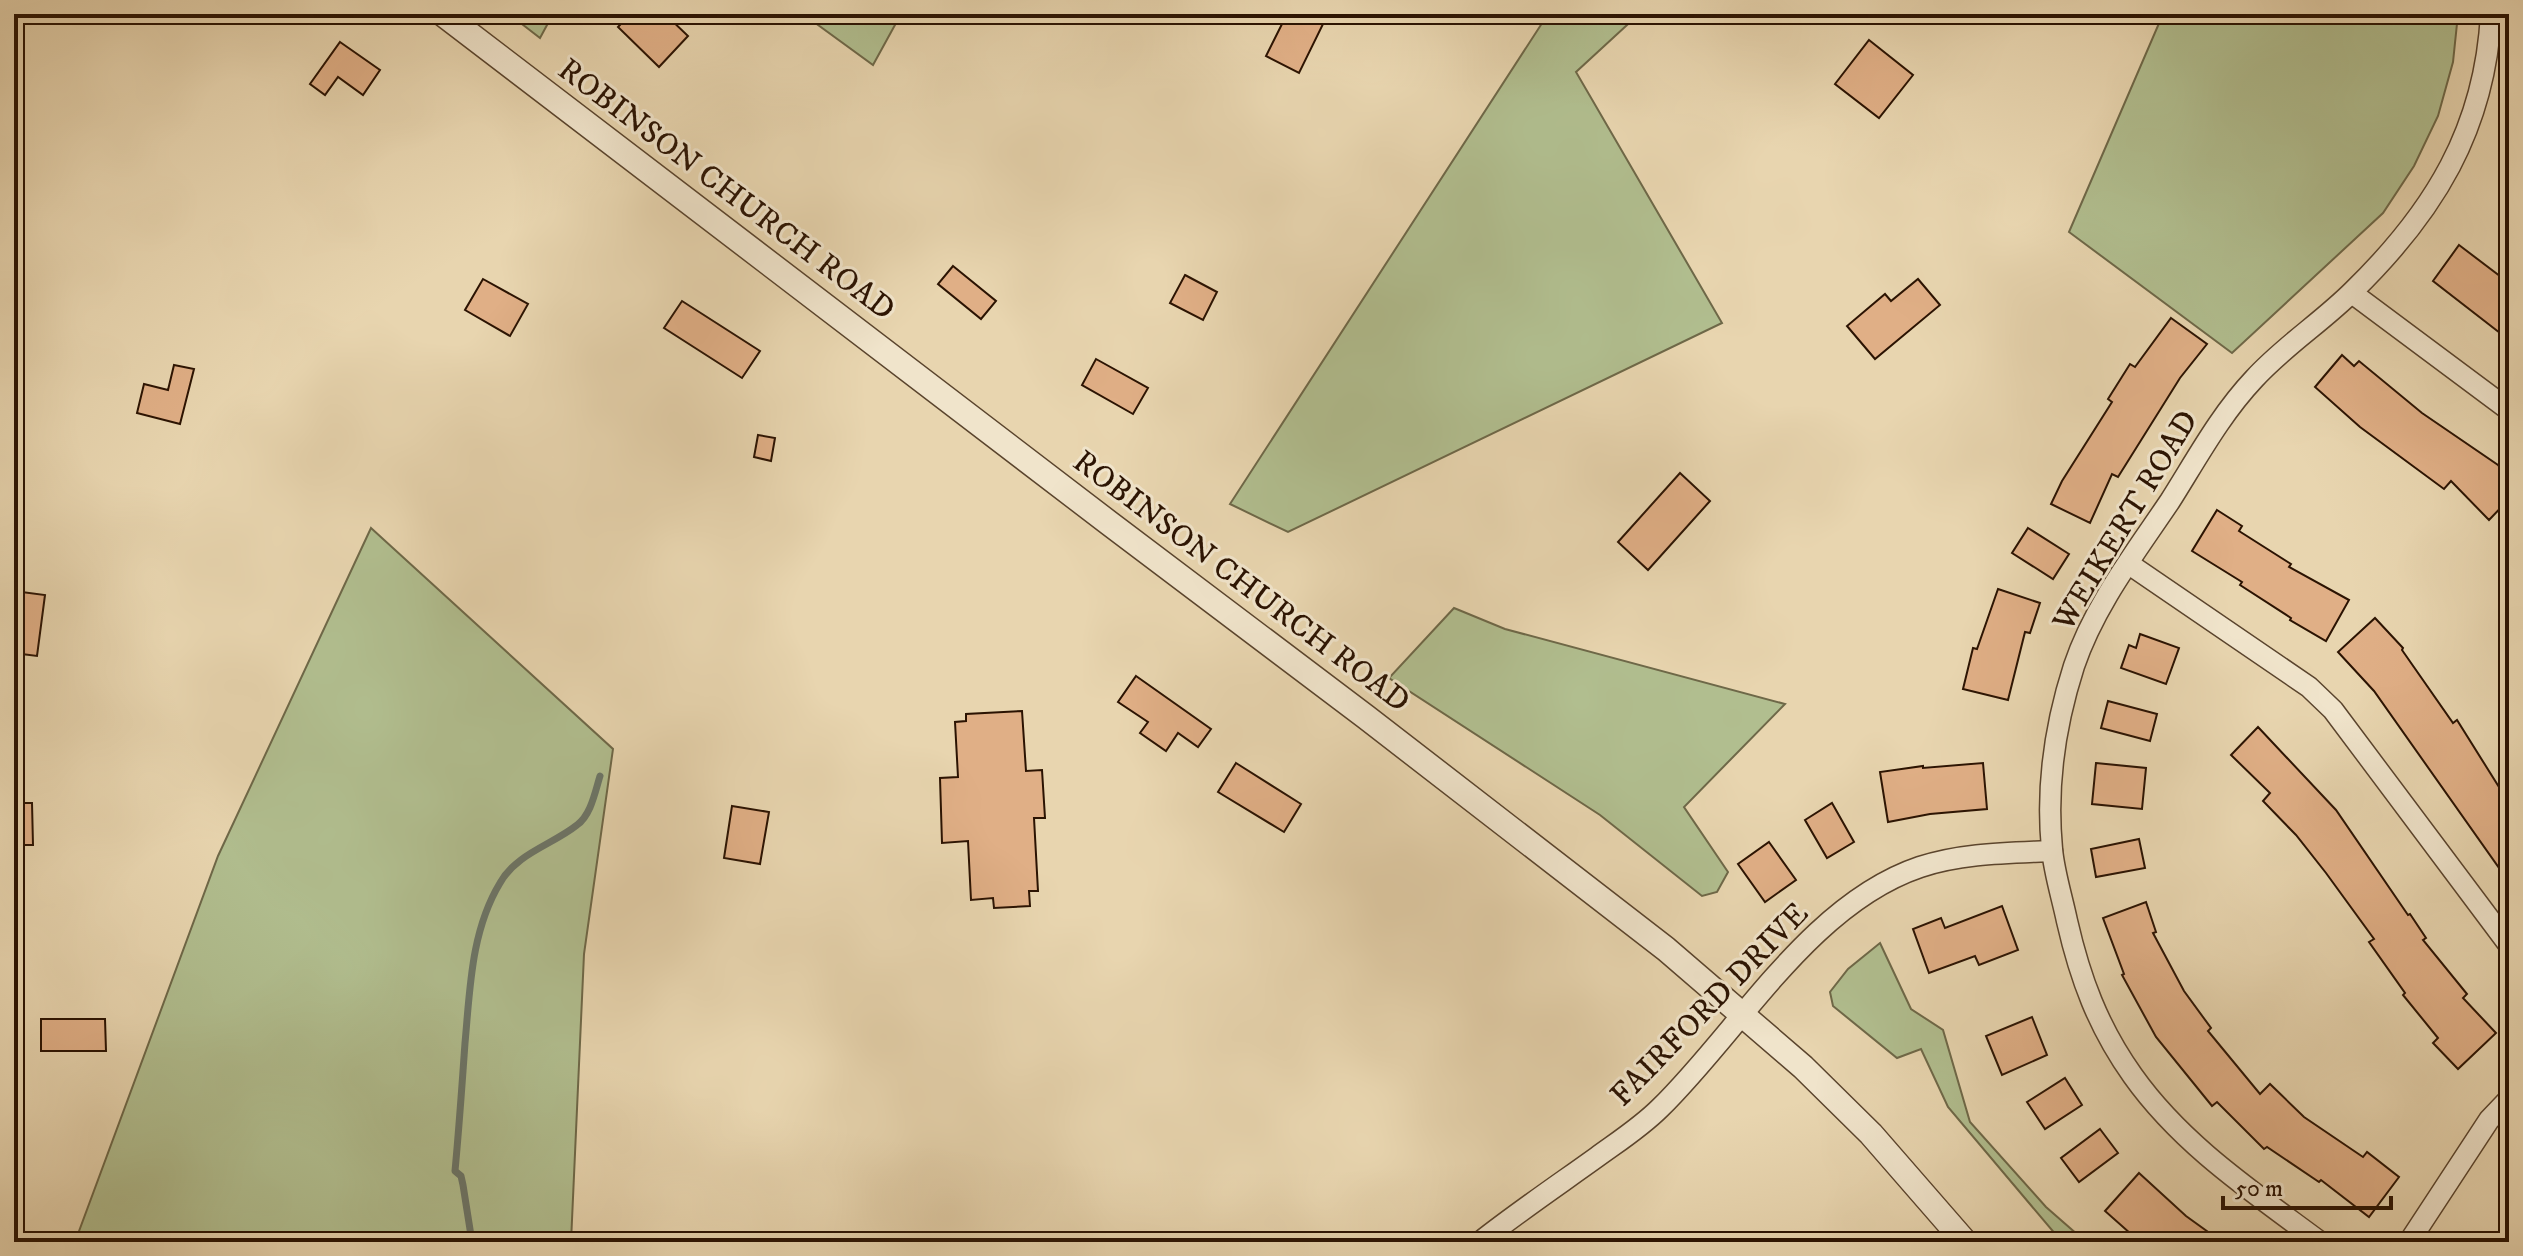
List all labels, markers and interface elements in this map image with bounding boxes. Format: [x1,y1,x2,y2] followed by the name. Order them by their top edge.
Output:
[550,50,902,330] street label: ROBINSON CHURCH ROAD
[2044,403,2208,639] street label: WEIKERT ROAD
[1065,442,1417,722] street label: ROBINSON CHURCH ROAD
[1602,895,1818,1115] street label: FAIRFORD DRIVE
[2223,1160,2391,1210] scale bar
[2235,1174,2283,1204] text: 50 m

